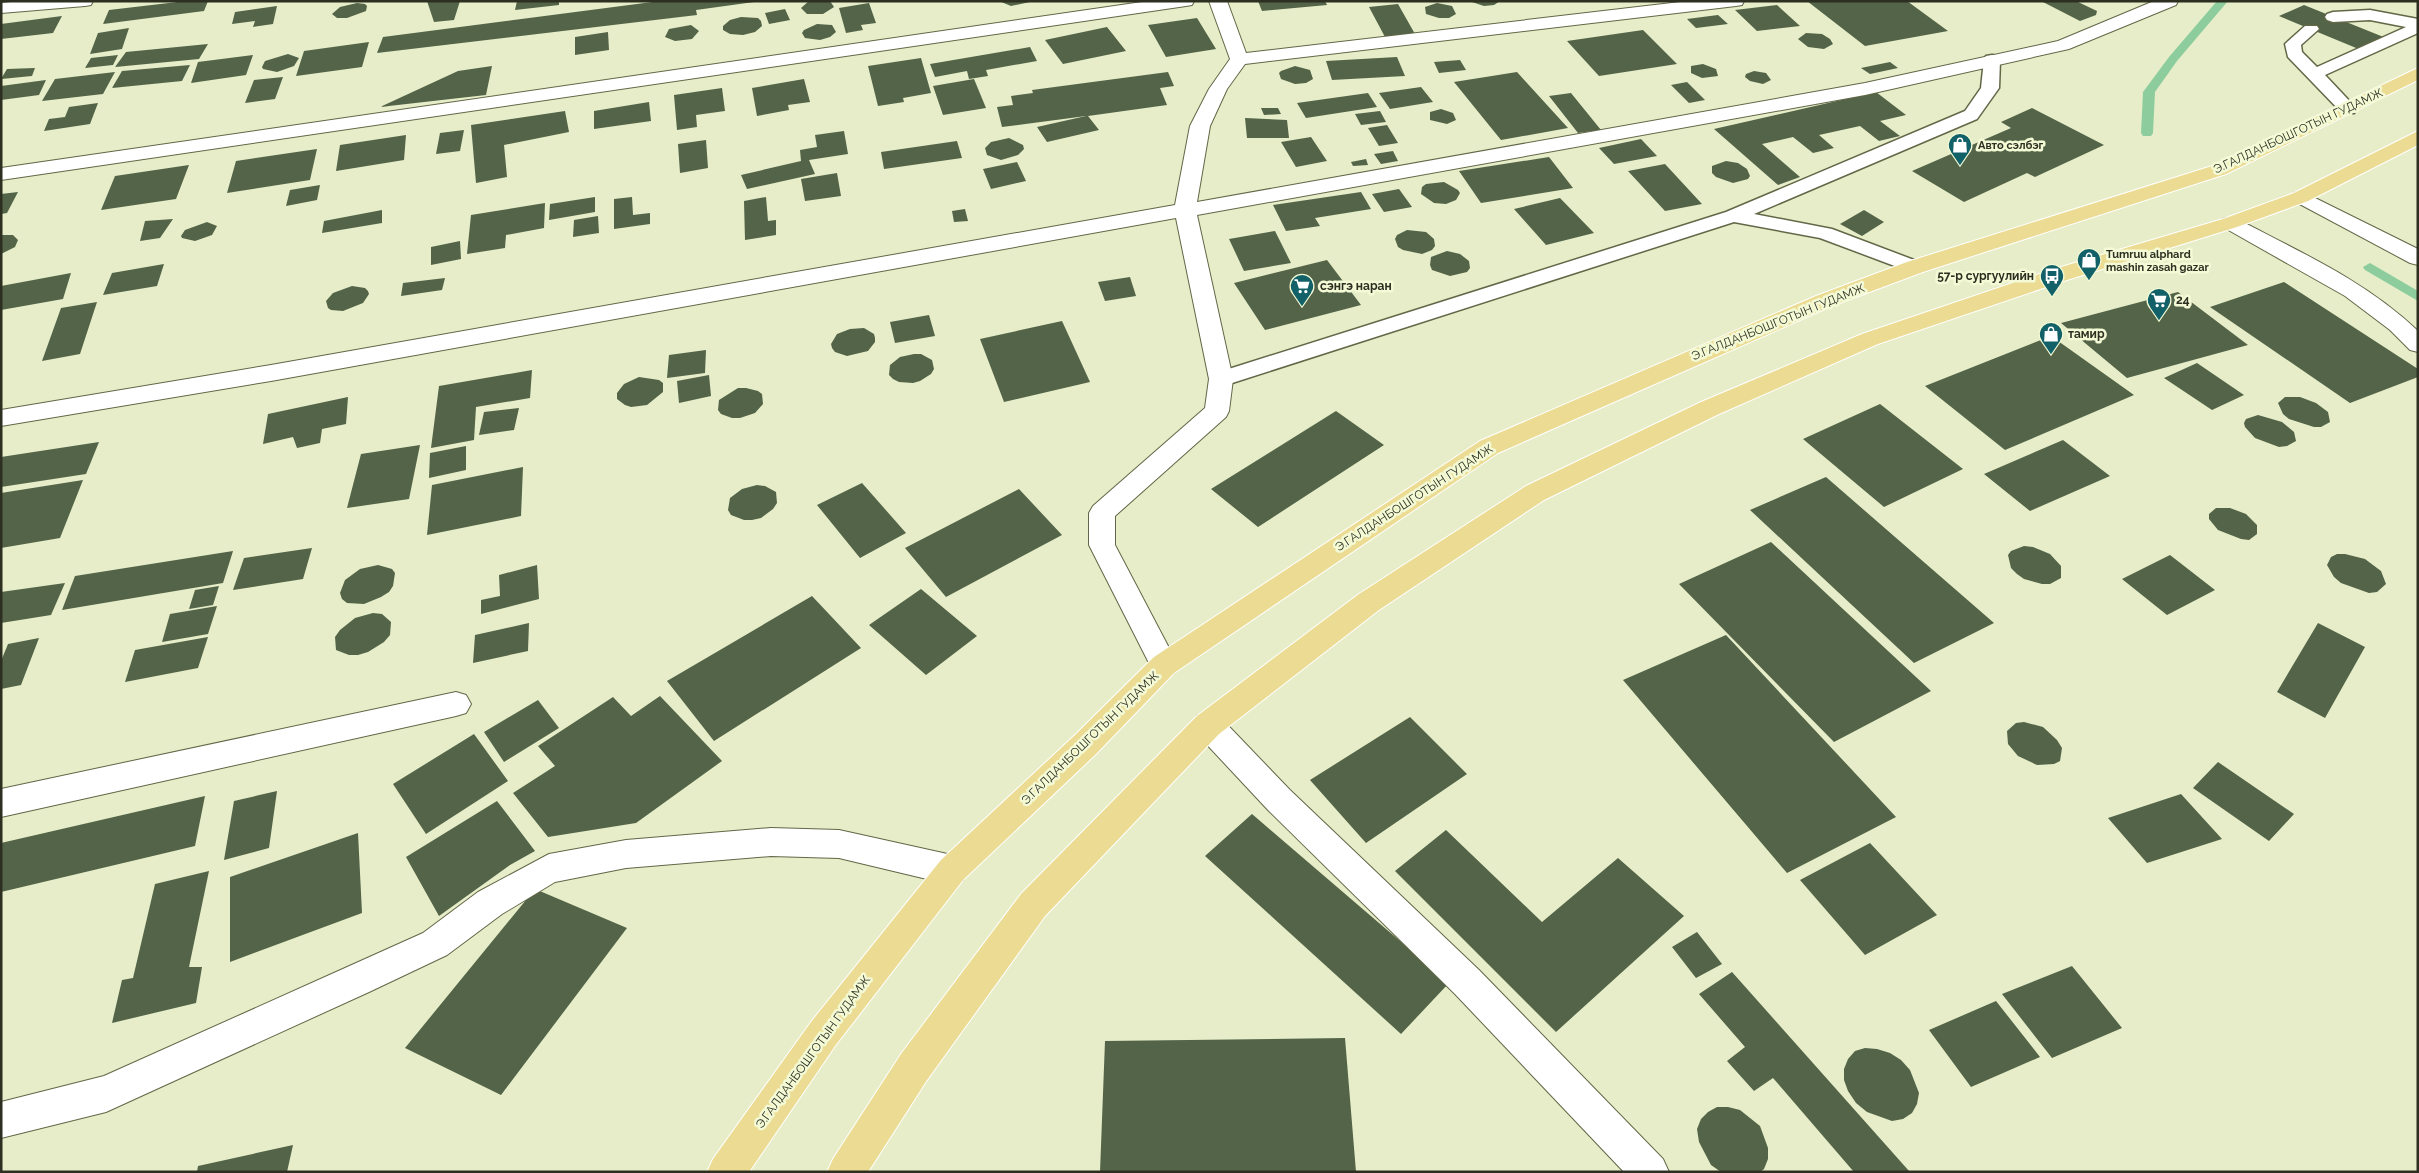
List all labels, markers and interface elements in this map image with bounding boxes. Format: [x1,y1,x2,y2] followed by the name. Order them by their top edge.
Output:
[2211,85,2385,176] street label: Э.ГАЛДАНБОШГОТЫН ГУДАМЖ
[1947,132,1973,166] shop icon: Авто сэлбэг
[1978,139,2044,152] place label: Авто сэлбэг
[2076,247,2102,281] shop icon: Tumruu alphard mashin zasah gazar
[2106,248,2210,274] place label: Tumruu alphard mashin zasah gazar
[2039,263,2065,297] bus stop icon: 57-р сургуулийн
[1937,269,2034,283] place label: 57-р сургуулийн
[1289,273,1315,307] supermarket icon: сэнгэ наран
[1320,279,1392,293] place label: сэнгэ наран
[1689,281,1867,363] street label: Э.ГАЛДАНБОШГОТЫН ГУДАМЖ
[2146,287,2172,321] supermarket icon: 24
[2176,293,2190,307] place label: 24
[2038,321,2064,355] shop icon: тамир
[2068,327,2105,341] place label: тамир
[1332,442,1496,554] street label: Э.ГАЛДАНБОШГОТЫН ГУДАМЖ
[1019,668,1162,807] street label: Э.ГАЛДАНБОШГОТЫН ГУДАМЖ
[753,973,873,1131] street label: Э.ГАЛДАНБОШГОТЫН ГУДАМЖ

